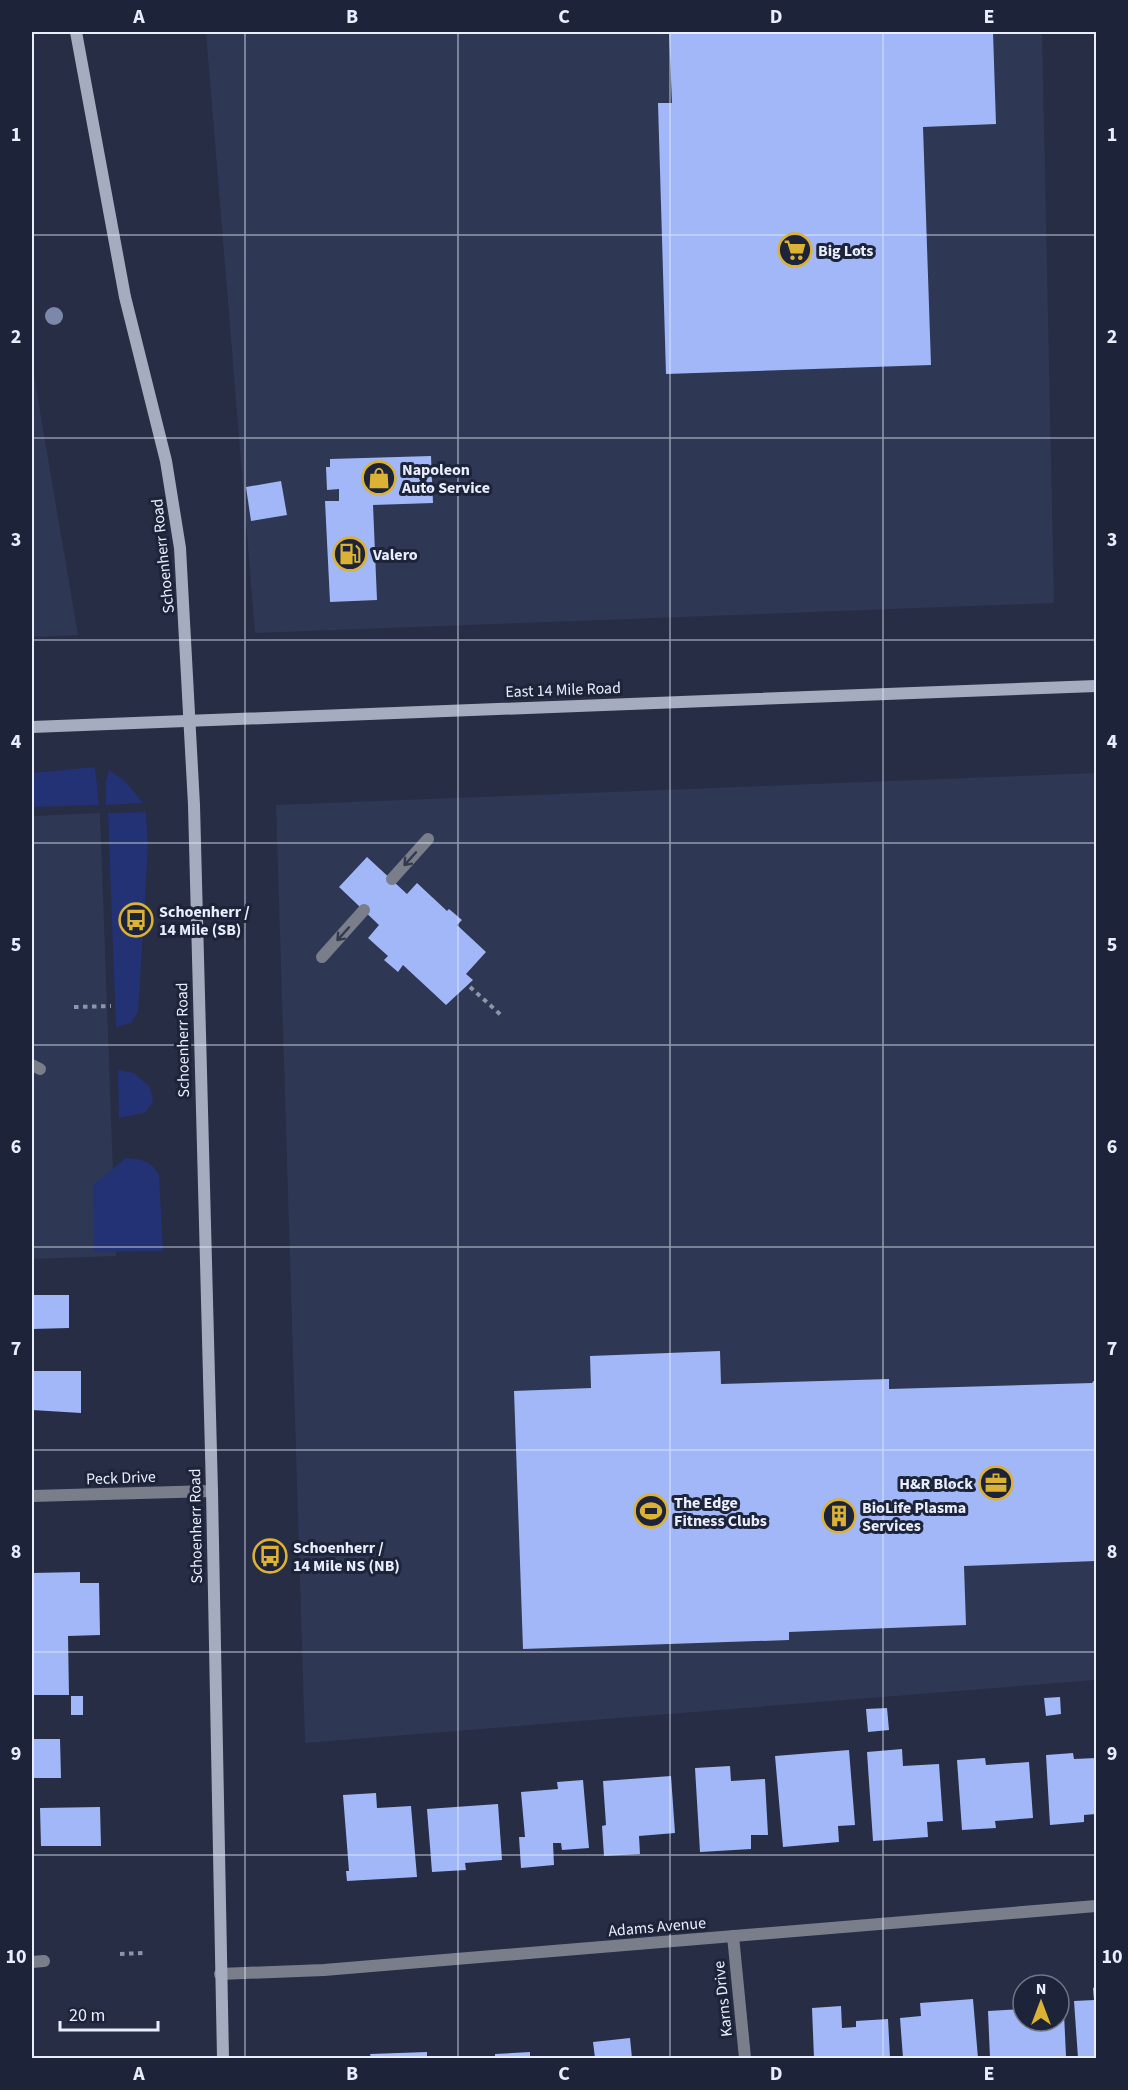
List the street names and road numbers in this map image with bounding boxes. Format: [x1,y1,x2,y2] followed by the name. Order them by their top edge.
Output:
[146,497,180,614] street label: Schoenherr Road
[505,677,621,703] street label: East 14 Mile Road
[171,982,195,1098] street label: Schoenherr Road
[86,1466,156,1490] street label: Peck Drive
[184,1468,208,1584] street label: Schoenherr Road
[607,1912,707,1942] street label: Adams Avenue
[708,1960,738,2038] street label: Karns Drive

